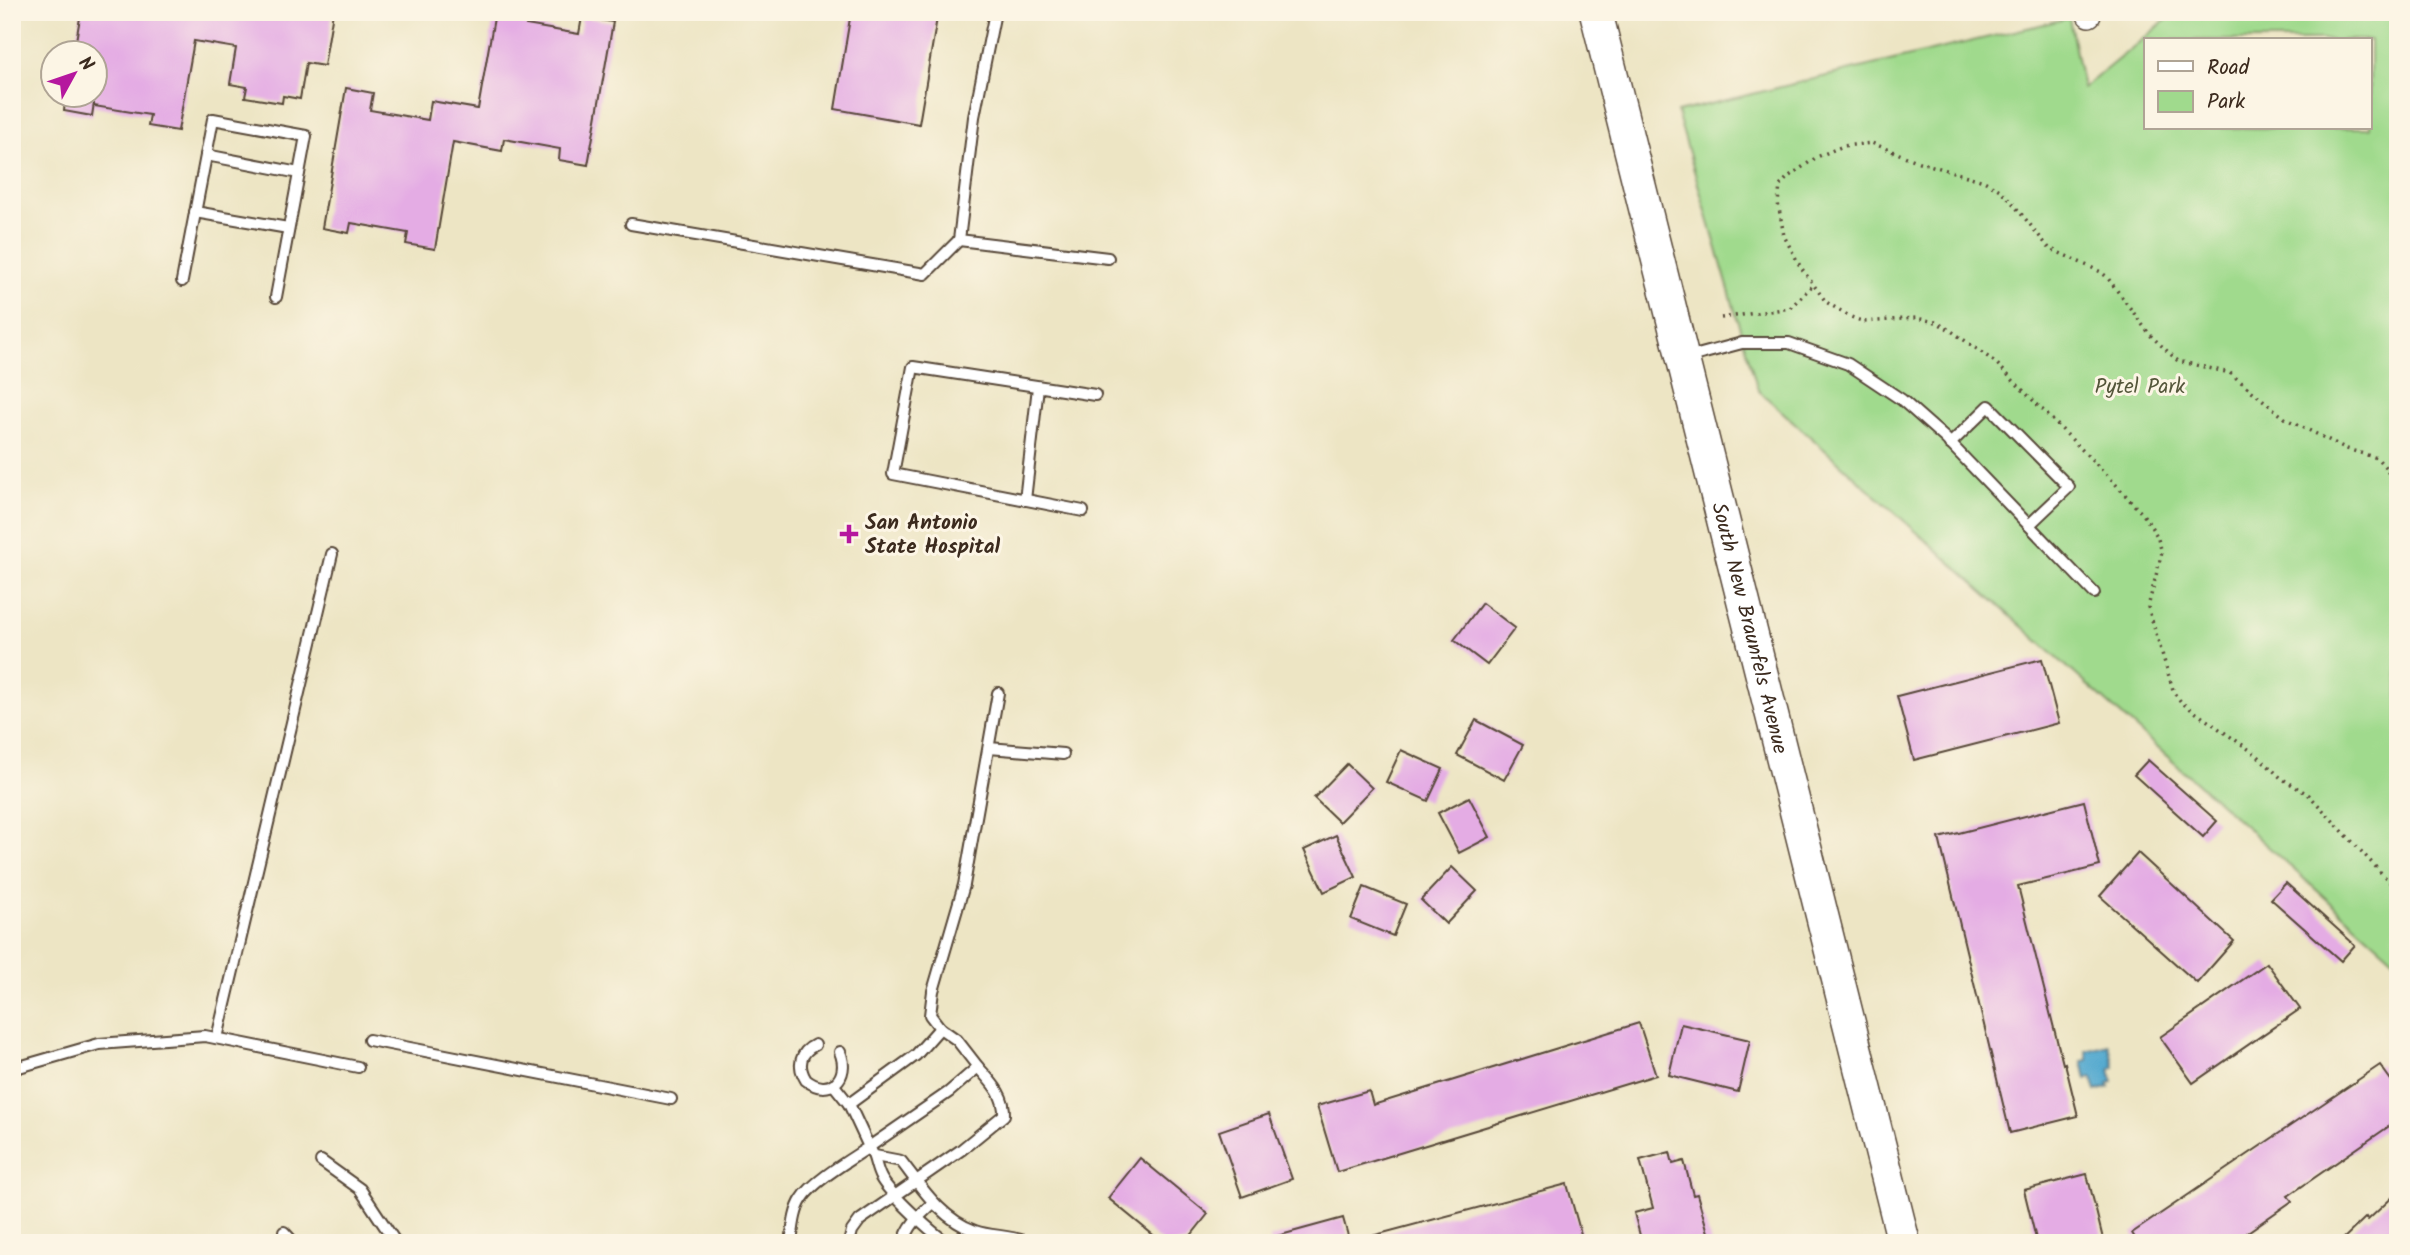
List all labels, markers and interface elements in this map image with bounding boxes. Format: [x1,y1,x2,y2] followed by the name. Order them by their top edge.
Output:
[38,38,108,108] north arrow
[2144,38,2372,130] legend
[70,50,101,79] text: N
[2207,52,2250,85] text: Road
[2207,86,2245,119] text: Park
[2095,371,2185,404] park label: Pytel Park
[1701,499,1796,758] street label: South New Braunfels Avenue
[865,507,1001,564] place label: San Antonio State Hospital
[839,524,859,544] marker: San Antonio State Hospital

